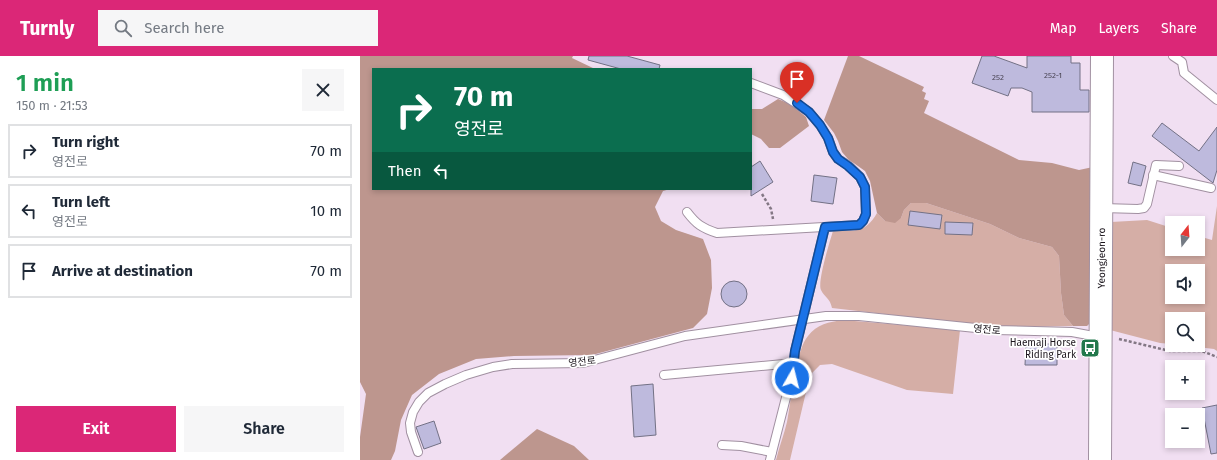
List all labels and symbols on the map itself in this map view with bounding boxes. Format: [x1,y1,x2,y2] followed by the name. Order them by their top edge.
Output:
[780,62,814,103] pin
[1044,71,1062,80] house number: 252-1
[992,73,1004,82] house number: 252
[1165,216,1205,256] north arrow
[1096,227,1108,288] street label: Yeongjeon-ro
[973,323,1001,337] street label: 영전로
[1010,337,1077,361] place label: Haemaji Horse Riding Park
[1079,337,1101,359] bus stop icon: Haemaji Horse Riding Park
[568,355,596,369] street label: 영전로
[771,357,813,399] position arrow

